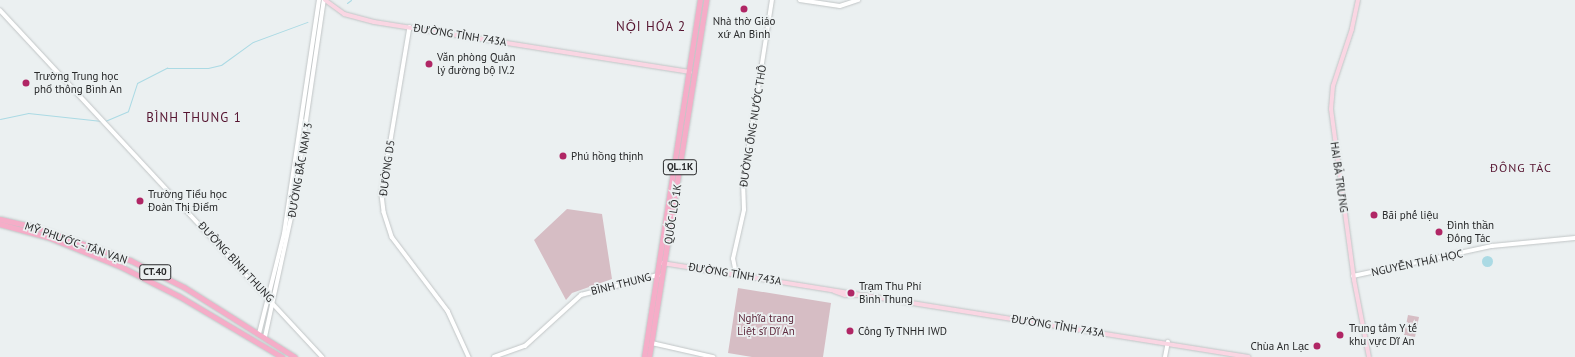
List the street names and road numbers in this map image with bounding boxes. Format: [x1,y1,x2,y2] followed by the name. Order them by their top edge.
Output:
[412,21,508,49] street label: ĐƯỜNG TỈNH 743A
[737,64,769,188] street label: ĐƯỜNG ỐNG NƯỚC THÔ
[285,121,315,219] street label: ĐƯỜNG BẮC NAM 3
[377,139,397,197] street label: ĐƯỜNG D5
[1327,140,1351,214] street label: HAI BÀ TRƯNG
[662,159,698,175] road number: QL.1K
[662,183,684,245] street label: QUỐC LỘ 1K
[22,219,130,267] street label: MỸ PHƯỚC - TÂN VẠN
[195,219,277,305] street label: ĐƯỜNG BÌNH THUNG
[1370,247,1464,279] street label: NGUYỄN THÁI HỌC
[687,260,783,288] street label: ĐƯỜNG TỈNH 743A
[139,264,171,280] road number: CT.40
[589,270,653,298] street label: BÌNH THUNG
[1010,312,1106,340] street label: ĐƯỜNG TỈNH 743A

